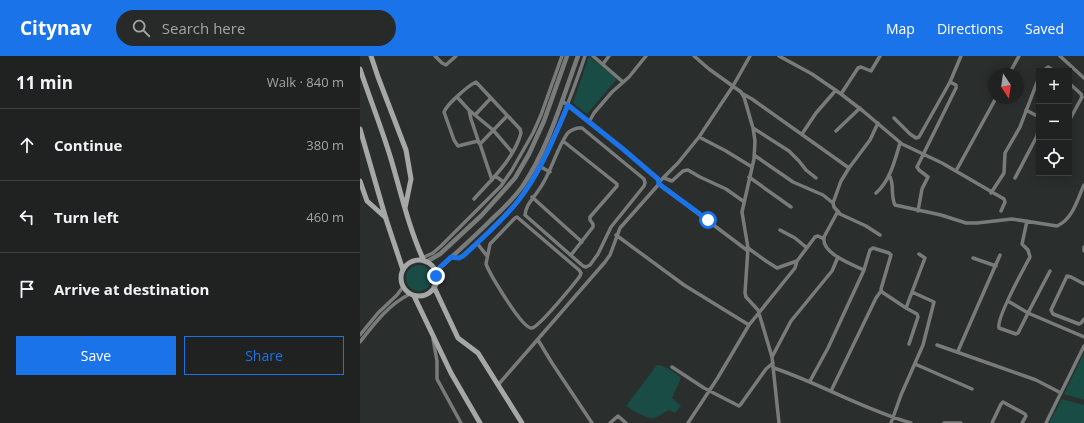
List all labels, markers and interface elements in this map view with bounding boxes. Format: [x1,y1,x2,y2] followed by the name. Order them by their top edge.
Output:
[116,10,396,46] search box
[20,15,92,41] text: Citynav
[130,17,152,39] icon: search
[162,18,245,38] text: Search here
[886,19,915,38] text: Map
[937,19,1003,38] text: Directions
[1025,19,1064,38] text: Saved
[988,68,1024,104] north arrow
[1036,68,1072,176] map controls
[1036,68,1072,104] button: +
[16,71,73,94] text: 11 min
[267,73,344,91] text: Walk · 840 m
[1036,104,1072,140] button: −
[16,134,38,156] icon: ahead
[54,135,122,155] text: Continue
[306,136,344,154] text: 380 m
[1036,140,1072,176] button: locate
[16,206,38,228] icon: left
[54,207,119,227] text: Turn left
[306,208,344,226] text: 460 m
[699,211,717,229] route start
[427,267,445,285] route end
[16,278,38,300] icon: arrive
[54,279,209,299] text: Arrive at destination
[16,336,176,375] button: Save
[184,336,344,375] button: Share

